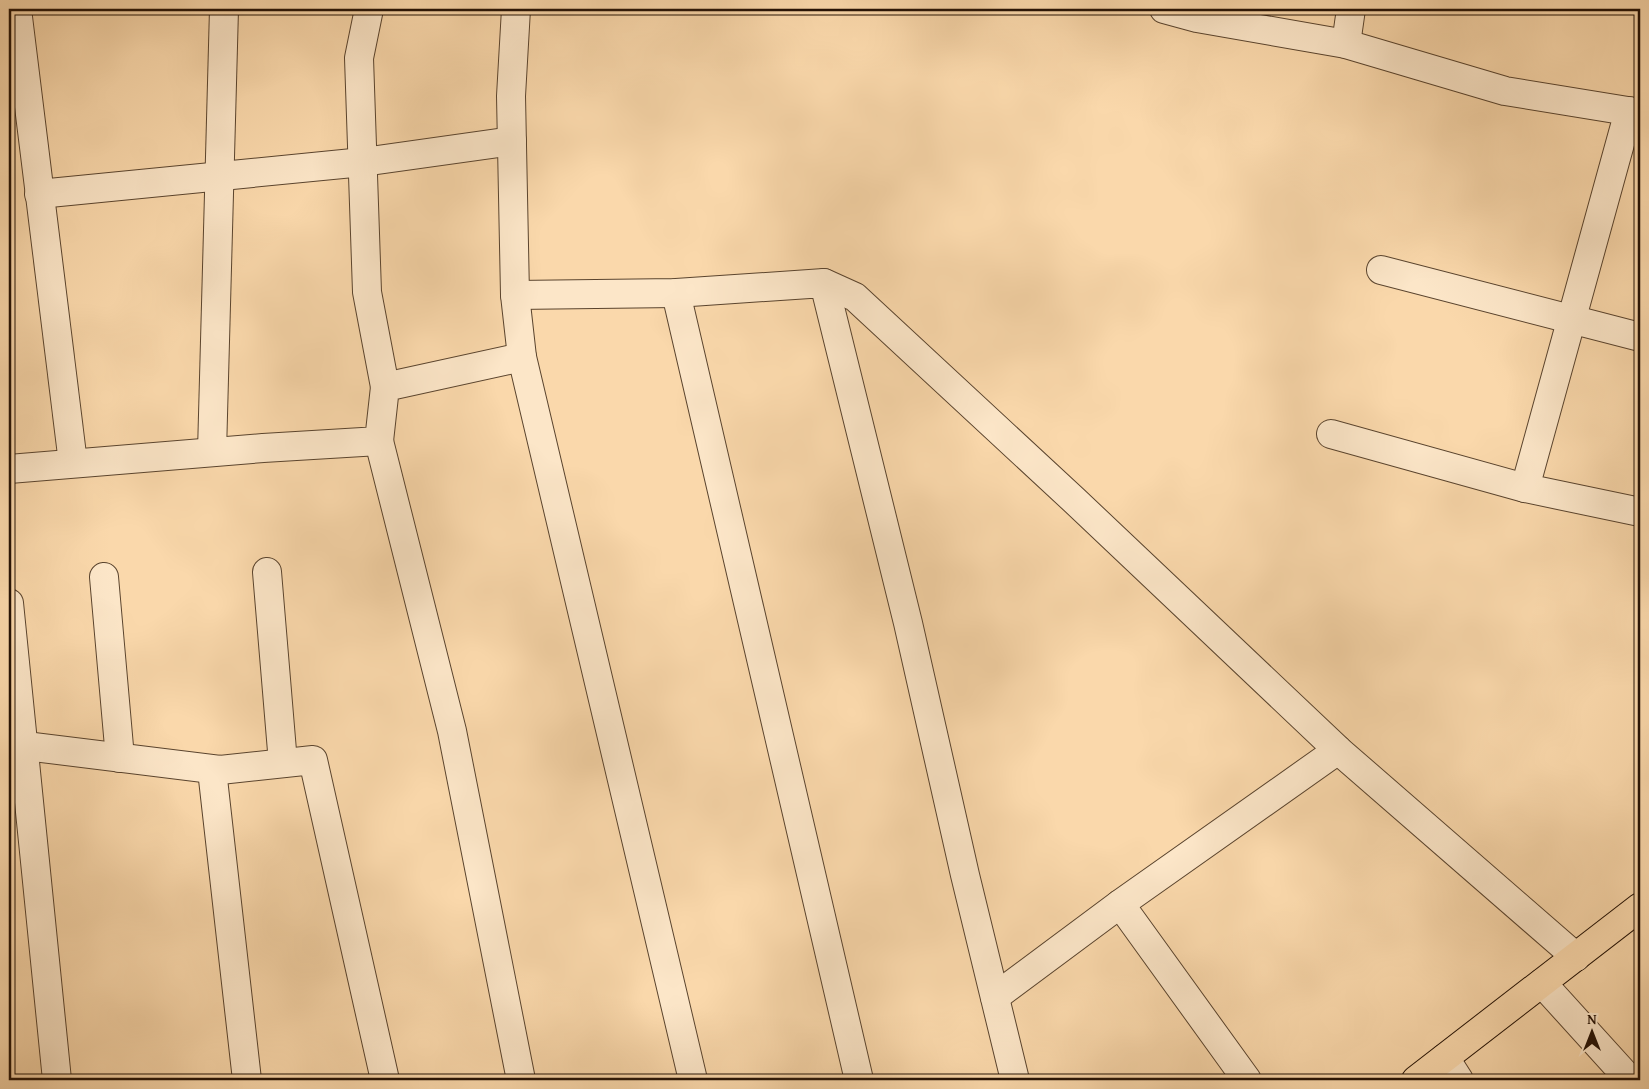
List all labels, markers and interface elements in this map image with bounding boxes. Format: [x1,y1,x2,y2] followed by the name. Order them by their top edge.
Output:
[1566,1006,1616,1056] north arrow
[1587,1009,1597,1029] text: N

